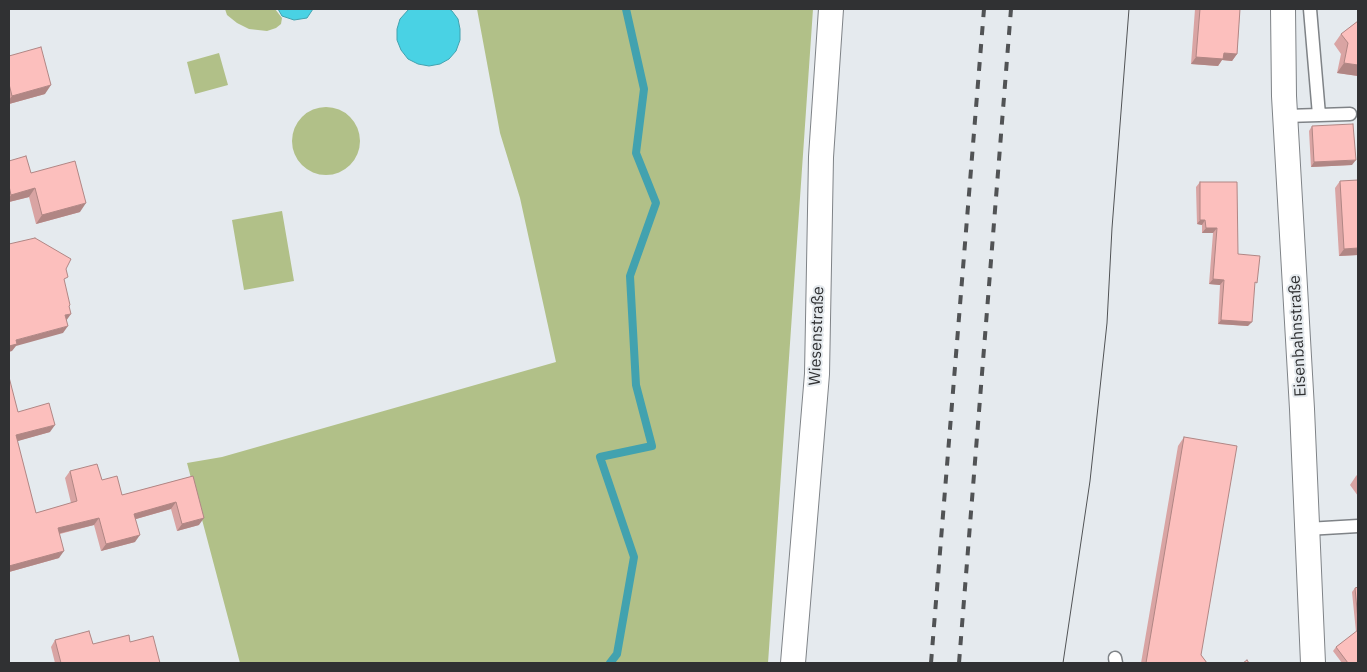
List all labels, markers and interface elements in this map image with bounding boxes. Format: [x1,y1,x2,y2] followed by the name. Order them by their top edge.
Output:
[1285,275,1311,397] street label: Eisenbahnstraße
[806,286,828,386] street label: Wiesenstraße

